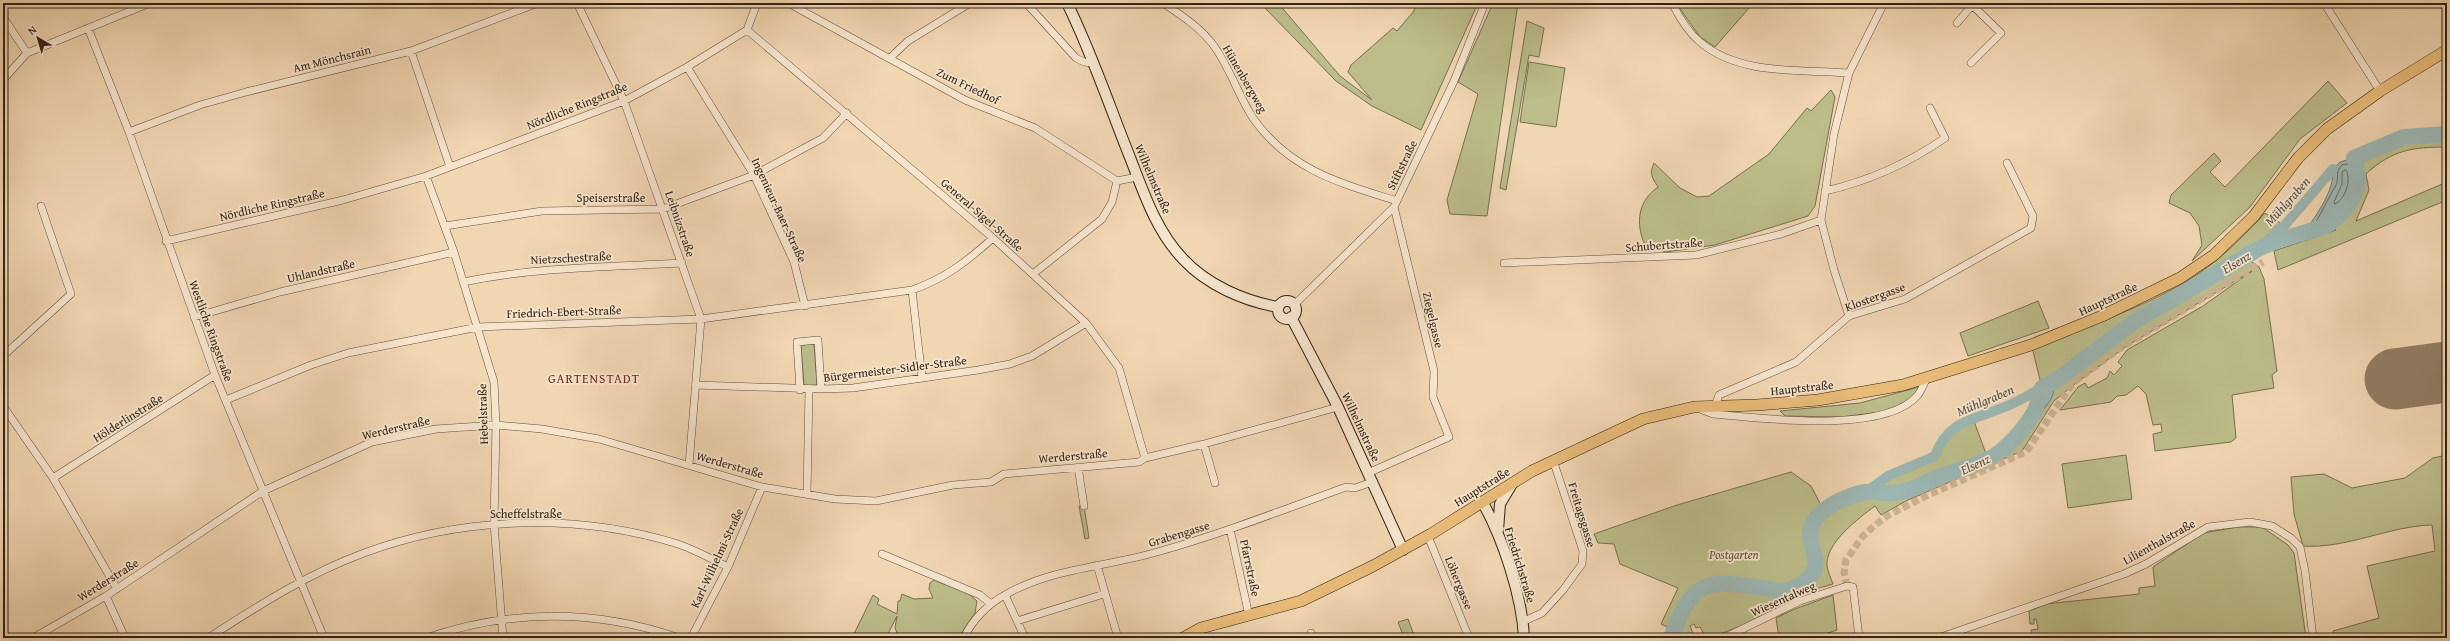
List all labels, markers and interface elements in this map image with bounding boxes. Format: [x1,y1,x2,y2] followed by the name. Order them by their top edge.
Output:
[18,18,58,58] north arrow
[24,21,40,39] text: N
[291,41,373,76] street label: Am Mönchsrain
[1219,42,1272,116] street label: Hünenbergweg
[934,63,1004,109] street label: Zum Friedhof
[524,77,630,134] street label: Nördliche Ringstraße
[1382,137,1421,193] street label: Stiftstraße
[1131,141,1176,217] street label: Wilhelmstraße
[748,155,811,265] street label: Ingenieur-Baer-Straße
[2260,172,2315,230] water label: Mühlgraben
[937,174,1028,256] street label: General-Sigel-Straße
[218,184,326,225] street label: Nördliche Ringstraße
[577,189,646,206] street label: Speiserstraße
[661,189,700,259] street label: Leibnizstraße
[1625,233,1704,256] street label: Schubertstraße
[2217,246,2254,279] water label: Elsenz
[530,247,612,268] street label: Nietzschestraße
[285,254,357,287] street label: Uhlandstraße
[2076,277,2140,320] street label: Hauptstraße
[185,278,238,384] street label: Westliche Ringstraße
[1842,278,1908,315] street label: Klostergasse
[1419,290,1448,350] street label: Ziegelgasse
[506,301,622,322] street label: Friedrich-Ebert-Straße
[822,351,968,386] street label: Bürgermeister-Sidler-Straße
[548,369,640,388] district label: GARTENSTADT
[1770,376,1835,399] street label: Hauptstraße
[1954,380,2017,421] water label: Mühlgraben
[473,383,492,445] street label: Hebelstraße
[89,389,167,446] street label: Hölderlinstraße
[1338,389,1385,465] street label: Wilhelmstraße
[360,411,432,444] street label: Werderstraße
[1038,444,1109,467] street label: Werderstraße
[694,447,766,482] street label: Werderstraße
[1956,449,1993,480] water label: Elsenz
[1451,462,1513,510] street label: Hauptstraße
[1565,480,1601,550] street label: Freitagsgasse
[490,505,562,522] street label: Scheffelstraße
[686,505,747,611] street label: Karl-Wilhelmi-Straße
[2119,514,2198,569] street label: Lilienthalstraße
[1146,516,1212,551] street label: Grabengasse
[1501,525,1540,605] street label: Friedrichstraße
[1236,538,1265,598] street label: Pfarrstraße
[1708,546,1759,563] park label: Postgarten
[74,554,142,605] street label: Werderstraße
[1441,554,1478,612] street label: Löhergasse
[1748,577,1818,620] street label: Wiesentalweg

